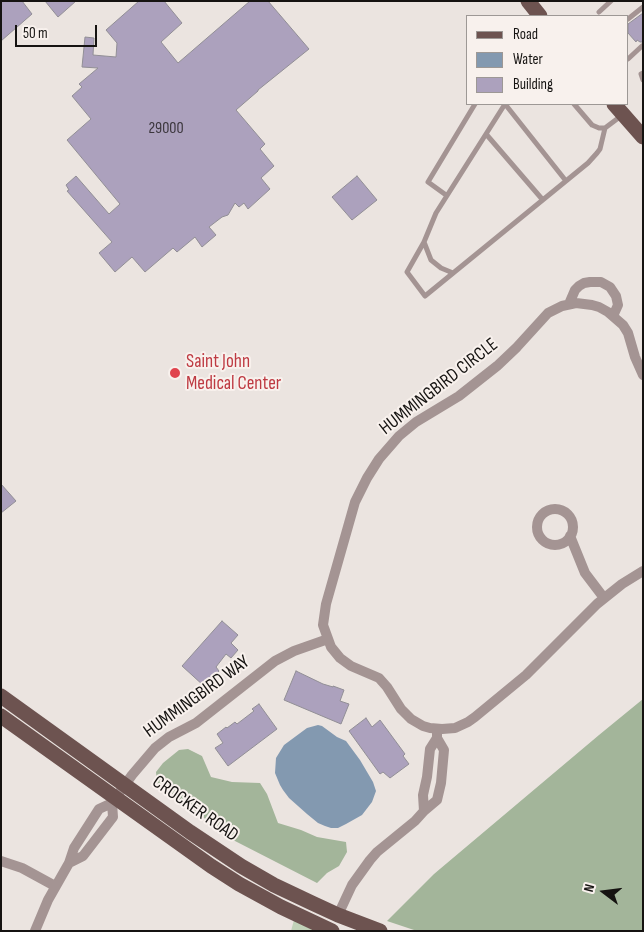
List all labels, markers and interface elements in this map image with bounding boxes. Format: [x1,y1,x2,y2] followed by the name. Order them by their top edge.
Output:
[18,15,100,47] scale bar
[467,15,629,105] legend
[23,24,48,43] text: 50 m
[513,25,538,44] text: Road
[513,50,543,69] text: Water
[513,75,553,94] text: Building
[148,119,184,139] house number: 29000
[375,334,503,440] street label: HUMMINGBIRD CIRCLE
[186,351,281,395] place label: Saint John Medical Center
[168,366,182,380] marker: Saint John Medical Center
[140,651,254,743] street label: HUMMINGBIRD WAY
[148,771,242,847] street label: CROCKER ROAD
[579,867,629,917] north arrow
[580,882,598,894] text: N

